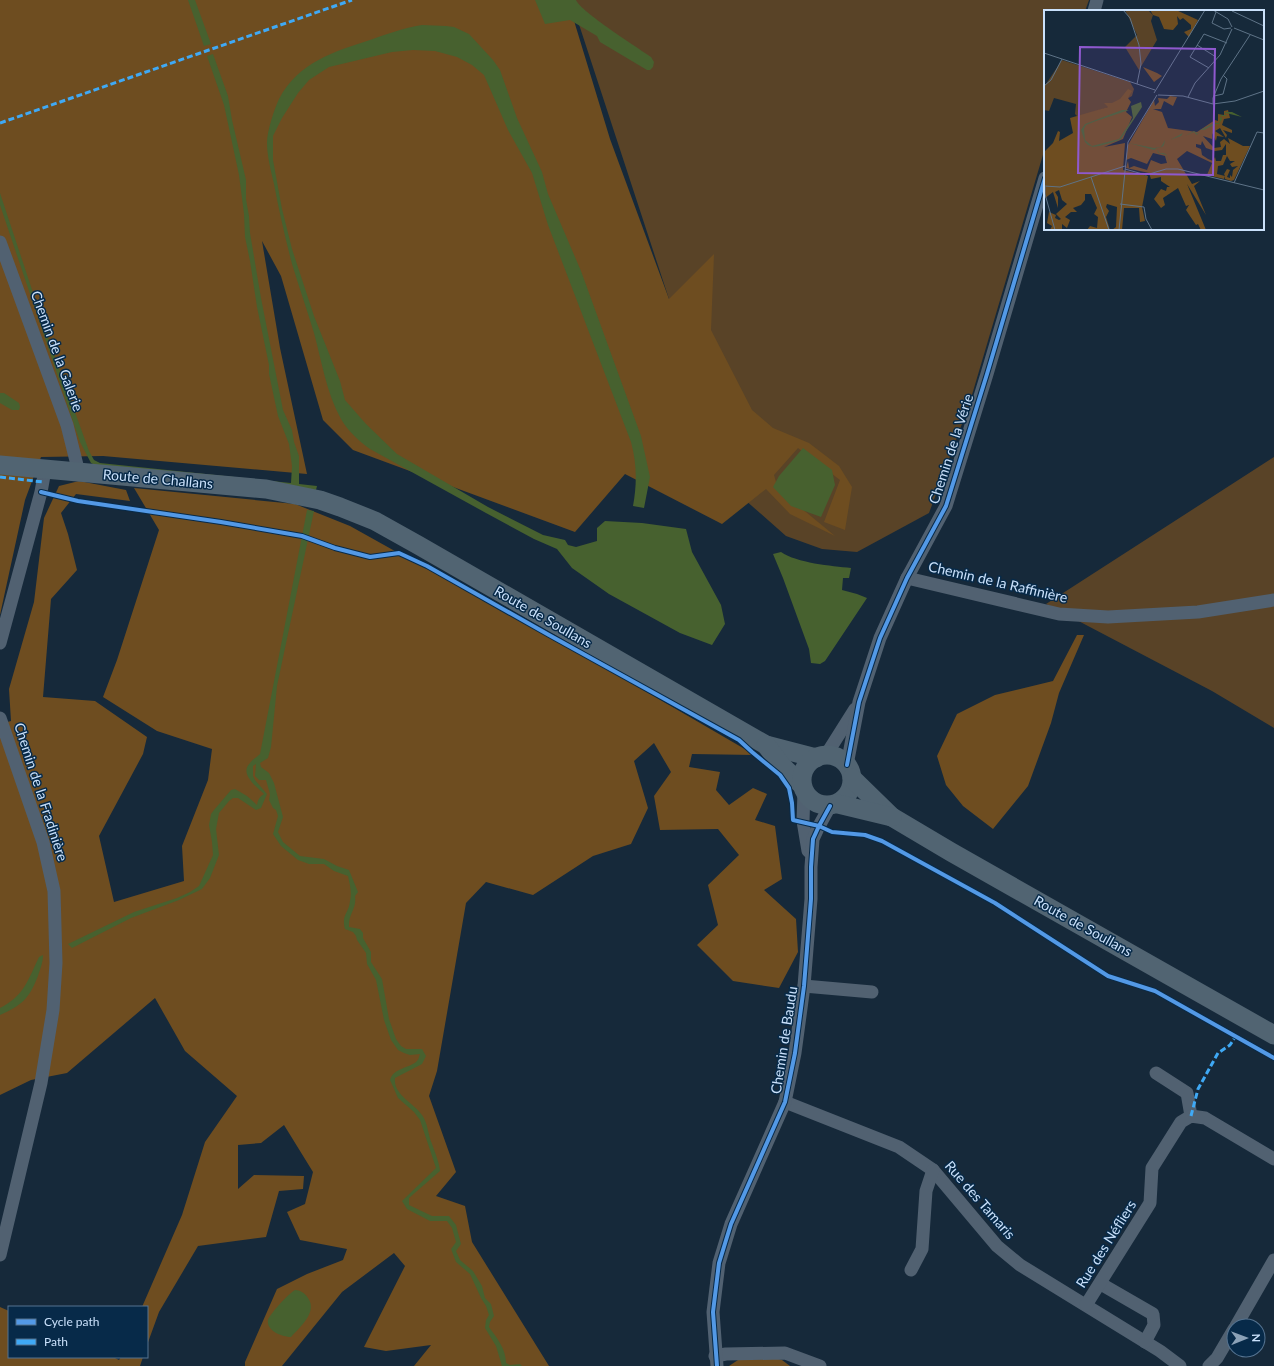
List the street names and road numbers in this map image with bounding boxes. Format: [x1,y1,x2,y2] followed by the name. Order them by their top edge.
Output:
[28,288,87,413] street label: Chemin de la Galerie
[925,392,976,506] street label: Chemin de la Vérie
[102,465,214,492] street label: Route de Challans
[927,557,1069,606] street label: Chemin de la Raffinière
[492,582,595,651] street label: Route de Soullans
[11,720,72,863] street label: Chemin de la Fradinière
[1031,892,1135,960] street label: Route de Soullans
[767,985,800,1095] street label: Chemin de Baudu
[942,1157,1019,1242] street label: Rue des Tamaris
[1072,1197,1139,1291] street label: Rue des Néfliers

